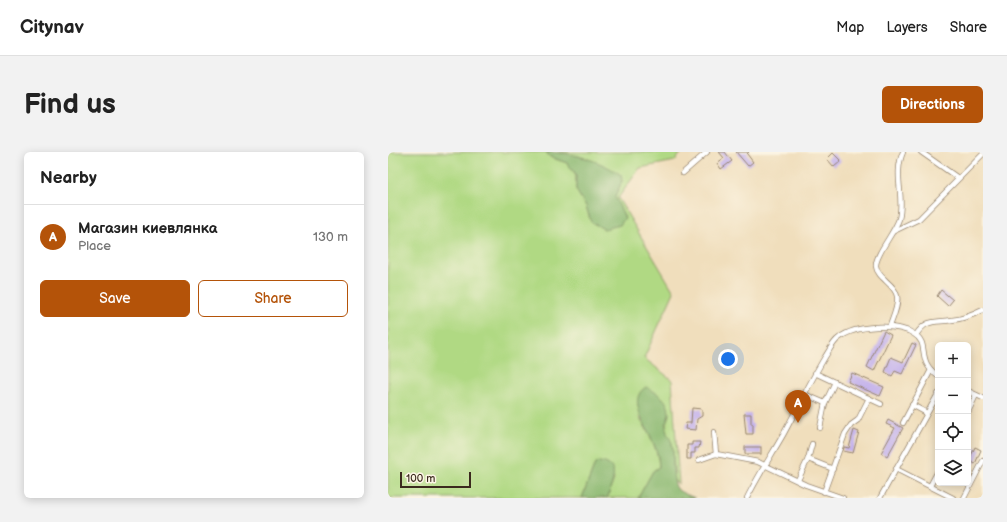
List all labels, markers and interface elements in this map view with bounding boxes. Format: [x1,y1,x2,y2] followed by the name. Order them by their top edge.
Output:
[20,16,84,39] text: Citynav
[836,19,864,36] text: Map
[886,19,928,36] text: Layers
[950,19,987,36] text: Share
[882,86,983,123] button: Directions
[24,88,116,121] text: Find us
[40,168,97,188] text: Nearby
[78,219,217,238] text: Магазин киевлянка
[49,229,57,245] text: A
[313,229,348,245] text: 130 m
[78,238,111,254] text: Place
[40,280,190,317] button: Save
[198,280,348,317] button: Share
[935,342,971,486] map controls
[935,342,971,378] button: +
[718,349,738,369] your location
[935,378,971,414] button: −
[785,390,811,423] pin: A
[935,414,971,450] button: locate
[935,450,971,486] button: layers
[400,470,471,489] scale bar
[406,472,435,485] text: 100 m

